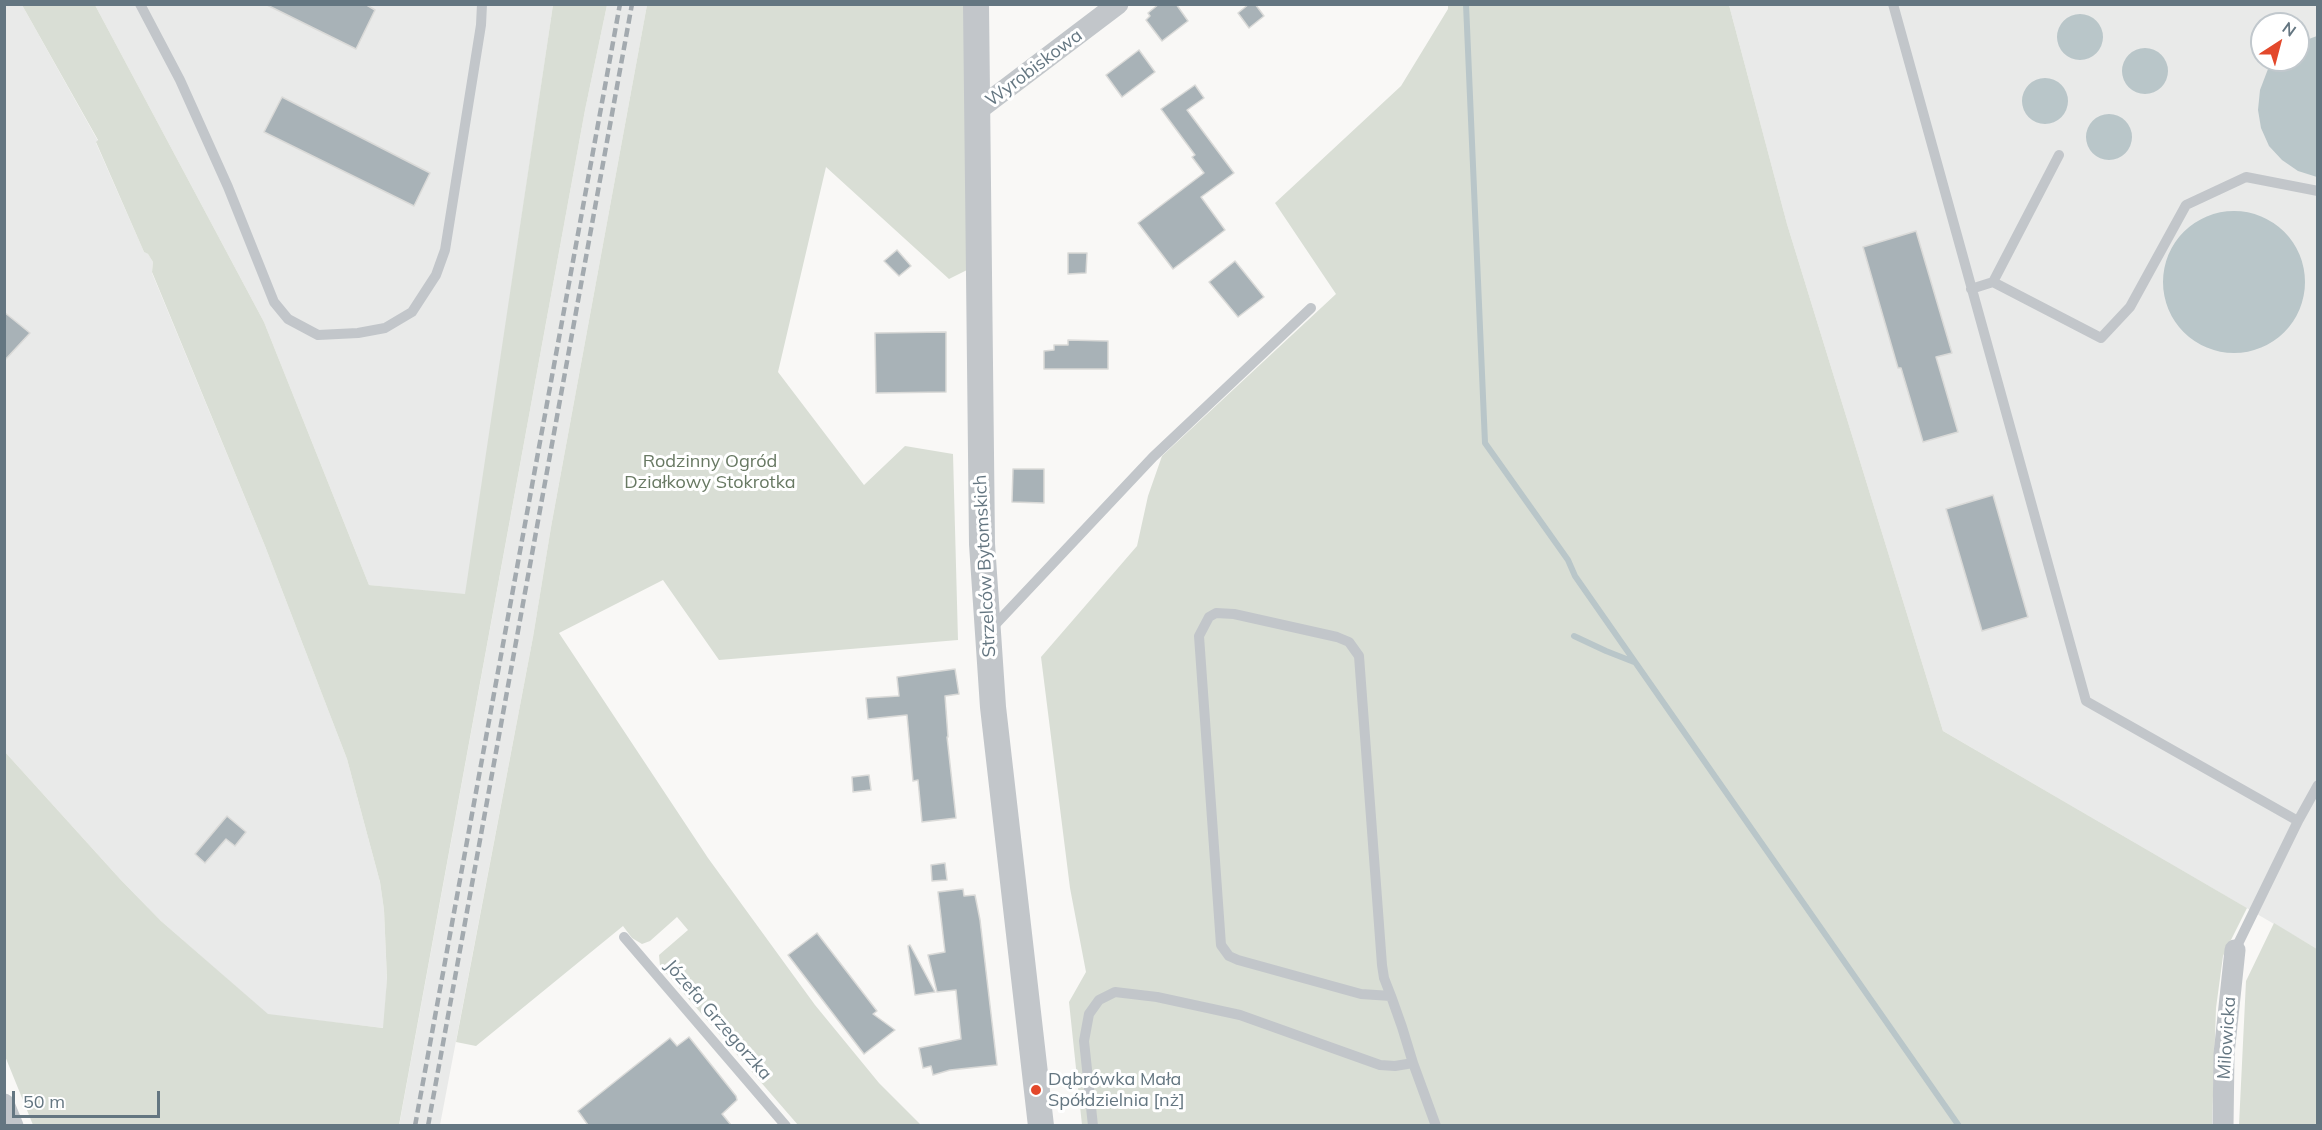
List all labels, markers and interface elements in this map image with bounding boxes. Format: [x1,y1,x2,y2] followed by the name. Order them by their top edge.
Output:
[2250,12,2310,72] north arrow
[2279,17,2300,41] text: N
[981,25,1087,111] street label: Wyrobiskowa
[624,451,796,494] park label: Rodzinny Ogród Działkowy Stokrotka
[969,474,1001,658] street label: Strzelców Bytomskich
[660,955,776,1085] street label: Józefa Grzegorzka
[2213,996,2241,1080] street label: Milowicka
[1048,1069,1185,1112] place label: Dąbrówka Mała Spółdzielnia [nż]
[15,1079,164,1117] scale bar
[1029,1083,1043,1097] marker: Dąbrówka Mała Spółdzielnia [nż]
[23,1090,65,1113] text: 50 m

